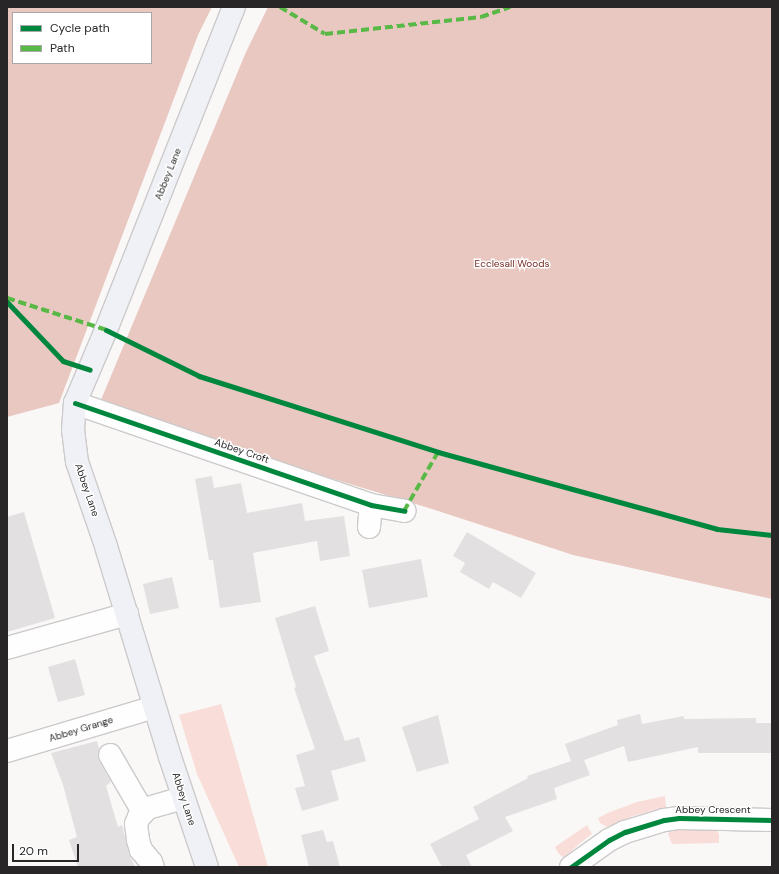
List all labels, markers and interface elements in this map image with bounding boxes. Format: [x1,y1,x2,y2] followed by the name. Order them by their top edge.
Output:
[12,12,152,64] legend
[50,20,110,36] text: Cycle path
[50,40,75,56] text: Path
[152,146,184,202] street label: Abbey Lane
[475,258,549,270] park label: Ecclesall Woods
[213,436,271,466] street label: Abbey Croft
[72,462,102,518] street label: Abbey Lane
[48,714,114,744] street label: Abbey Grange
[170,771,198,827] street label: Abbey Lane
[675,804,751,816] street label: Abbey Crescent
[14,836,81,862] scale bar
[19,843,48,859] text: 20 m

